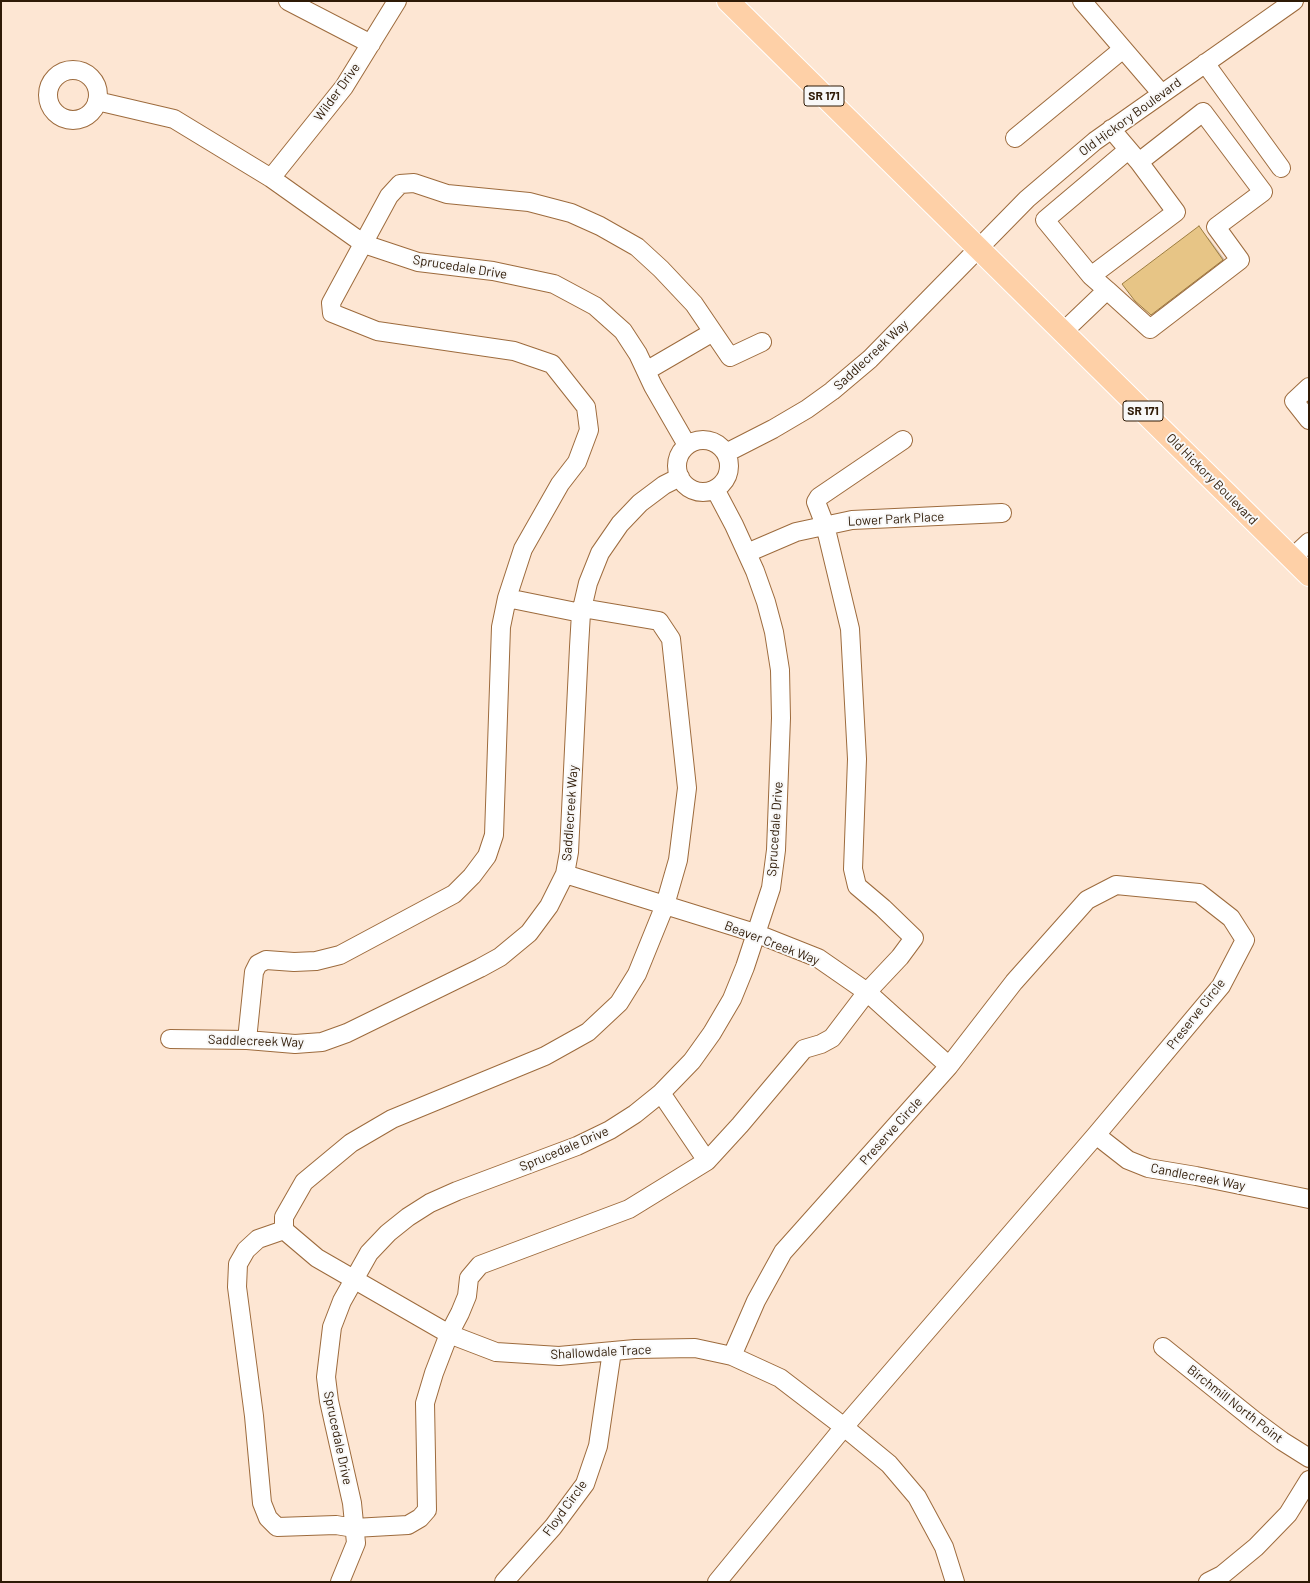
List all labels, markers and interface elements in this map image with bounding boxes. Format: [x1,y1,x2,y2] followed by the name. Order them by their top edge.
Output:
[311,60,363,124] street label: Wilder Drive
[1076,75,1184,159] street label: Old Hickory Boulevard
[804,86,844,106] road number: SR 171
[412,252,508,282] street label: Sprucedale Drive
[831,317,911,393] street label: Saddlecreek Way
[1123,401,1163,421] road number: SR 171
[1163,430,1261,528] street label: Old Hickory Boulevard
[847,509,945,529] street label: Lower Park Place
[559,765,581,861] street label: Saddlecreek Way
[764,781,786,877] street label: Sprucedale Drive
[722,918,822,968] street label: Beaver Creek Way
[1164,976,1228,1052] street label: Preserve Circle
[208,1032,304,1050] street label: Saddlecreek Way
[857,1094,925,1168] street label: Preserve Circle
[517,1123,611,1175] street label: Sprucedale Drive
[1149,1160,1247,1194] street label: Candlecreek Way
[550,1342,652,1362] street label: Shallowdale Trace
[1184,1362,1286,1446] street label: Birchmill North Point
[320,1390,356,1486] street label: Sprucedale Drive
[540,1477,590,1539] street label: Floyd Circle

